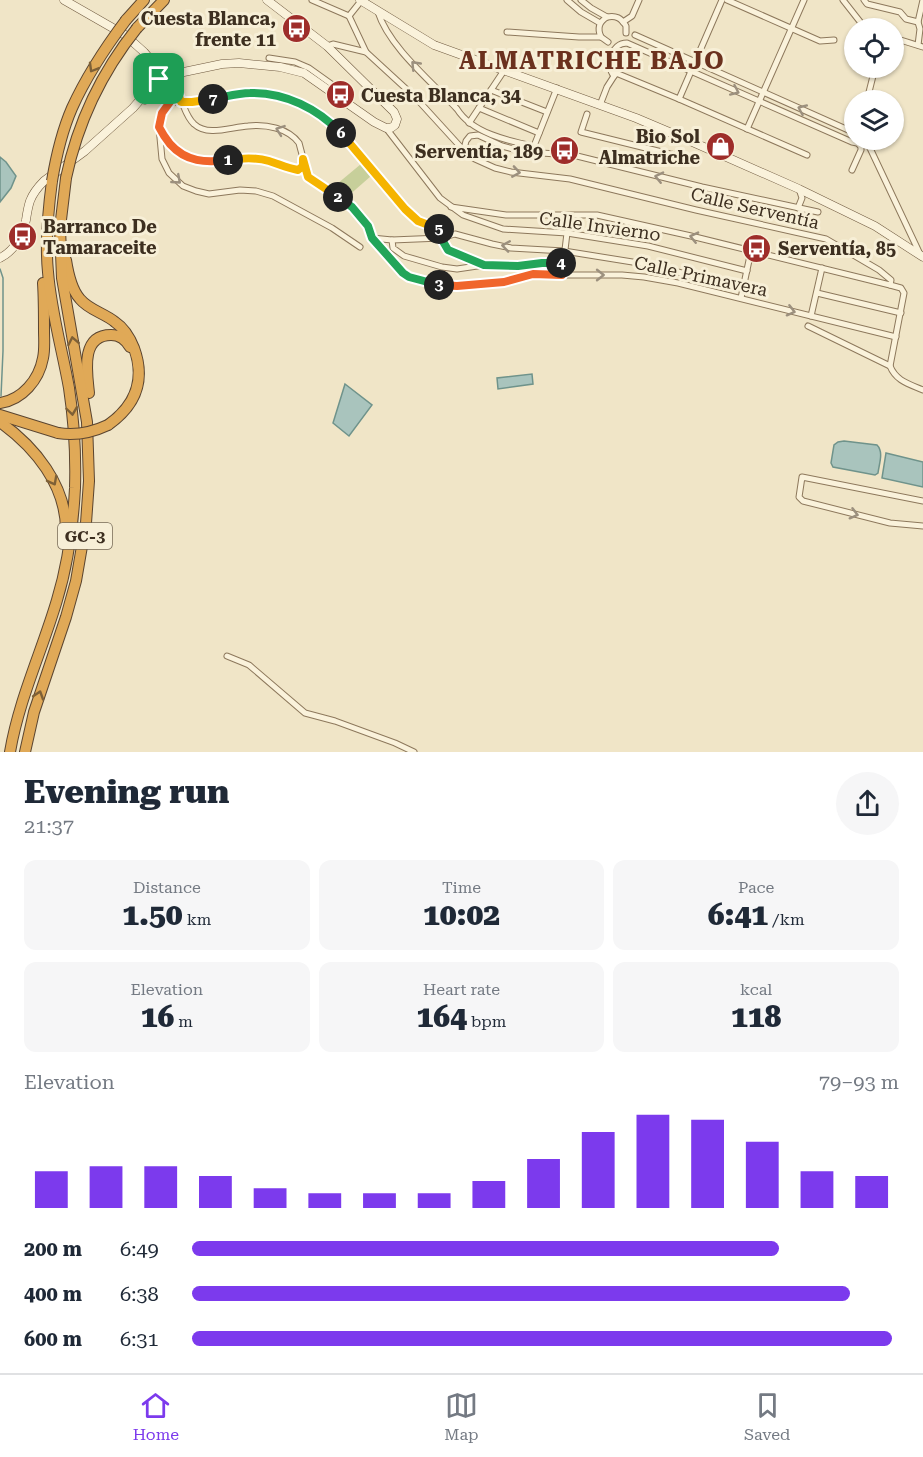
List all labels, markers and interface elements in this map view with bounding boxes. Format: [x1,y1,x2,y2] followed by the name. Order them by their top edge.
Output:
[141,8,276,50] place label: Cuesta Blanca, frente 11
[281,12,313,44] bus stop icon: Cuesta Blanca, frente 11
[844,18,904,150] map controls
[844,18,904,78] button: locate
[459,47,725,75] district label: ALMATRICHE BAJO
[133,53,184,104] pin
[411,61,422,71] one-way arrow
[89,62,100,73] one-way arrow
[142,62,175,95] icon: arrive
[324,79,356,111] bus stop icon: Cuesta Blanca, 34
[198,84,228,114] pin: 7
[729,84,740,96] one-way arrow
[361,85,521,106] place label: Cuesta Blanca, 34
[209,89,217,108] text: 7
[844,90,904,150] button: layers
[797,104,808,116] one-way arrow
[326,118,356,148] pin: 6
[337,123,345,142] text: 6
[275,125,286,138] one-way arrow
[599,126,700,168] place label: Bio Sol Almatriche
[705,130,737,162] shop icon: Bio Sol Almatriche
[548,135,580,167] bus stop icon: Serventía, 189
[415,141,543,162] place label: Serventía, 189
[213,145,243,175] pin: 1
[224,150,232,169] text: 1
[512,166,521,178] one-way arrow
[654,171,664,184] one-way arrow
[170,173,181,184] one-way arrow
[323,182,353,212] pin: 2
[689,183,821,233] street label: Calle Serventía
[334,187,342,206] text: 2
[538,207,662,245] street label: Calle Invierno
[424,214,454,244] pin: 5
[43,216,157,258] place label: Barranco De Tamaraceite
[435,219,443,238] text: 5
[6,220,38,252] bus stop icon: Barranco De Tamaraceite
[690,231,700,244] one-way arrow
[741,232,773,264] bus stop icon: Serventía, 85
[778,238,896,259] place label: Serventía, 85
[501,241,511,253] one-way arrow
[546,248,576,278] pin: 4
[632,252,770,300] street label: Calle Primavera
[557,253,565,272] text: 4
[596,269,605,281] one-way arrow
[424,270,454,300] pin: 3
[435,275,443,294] text: 3
[785,304,796,316] one-way arrow
[67,336,80,346] one-way arrow
[65,406,77,415] one-way arrow
[46,474,57,485] one-way arrow
[848,507,859,519] one-way arrow
[58,523,112,549] road number: GC-3
[32,690,44,701] one-way arrow
[24,772,229,811] text: Evening run
[836,772,899,835] button: share
[24,814,74,838] text: 21:37
[133,878,201,897] text: Distance
[442,878,481,897] text: Time
[738,878,774,897] text: Pace
[122,897,183,932] text: 1.50
[423,897,500,932] text: 10:02
[708,897,768,932] text: 6:41
[183,910,211,929] text: km
[768,910,805,929] text: /km
[131,980,203,999] text: Elevation
[423,980,500,999] text: Heart rate
[740,980,772,999] text: kcal
[141,999,174,1034] text: 16
[417,999,467,1034] text: 164
[731,999,781,1034] text: 118
[174,1012,193,1031] text: m
[467,1012,506,1031] text: bpm
[24,1070,115,1094] text: Elevation
[819,1070,899,1094] text: 79–93 m
[24,1237,82,1261] text: 200 m
[120,1237,159,1261] text: 6:49
[24,1282,82,1306] text: 400 m
[120,1282,159,1306] text: 6:38
[24,1327,82,1351] text: 600 m
[120,1327,159,1351] text: 6:31
[133,1389,179,1444] tab: Home
[444,1389,479,1444] tab: Map
[744,1389,790,1444] tab: Saved

